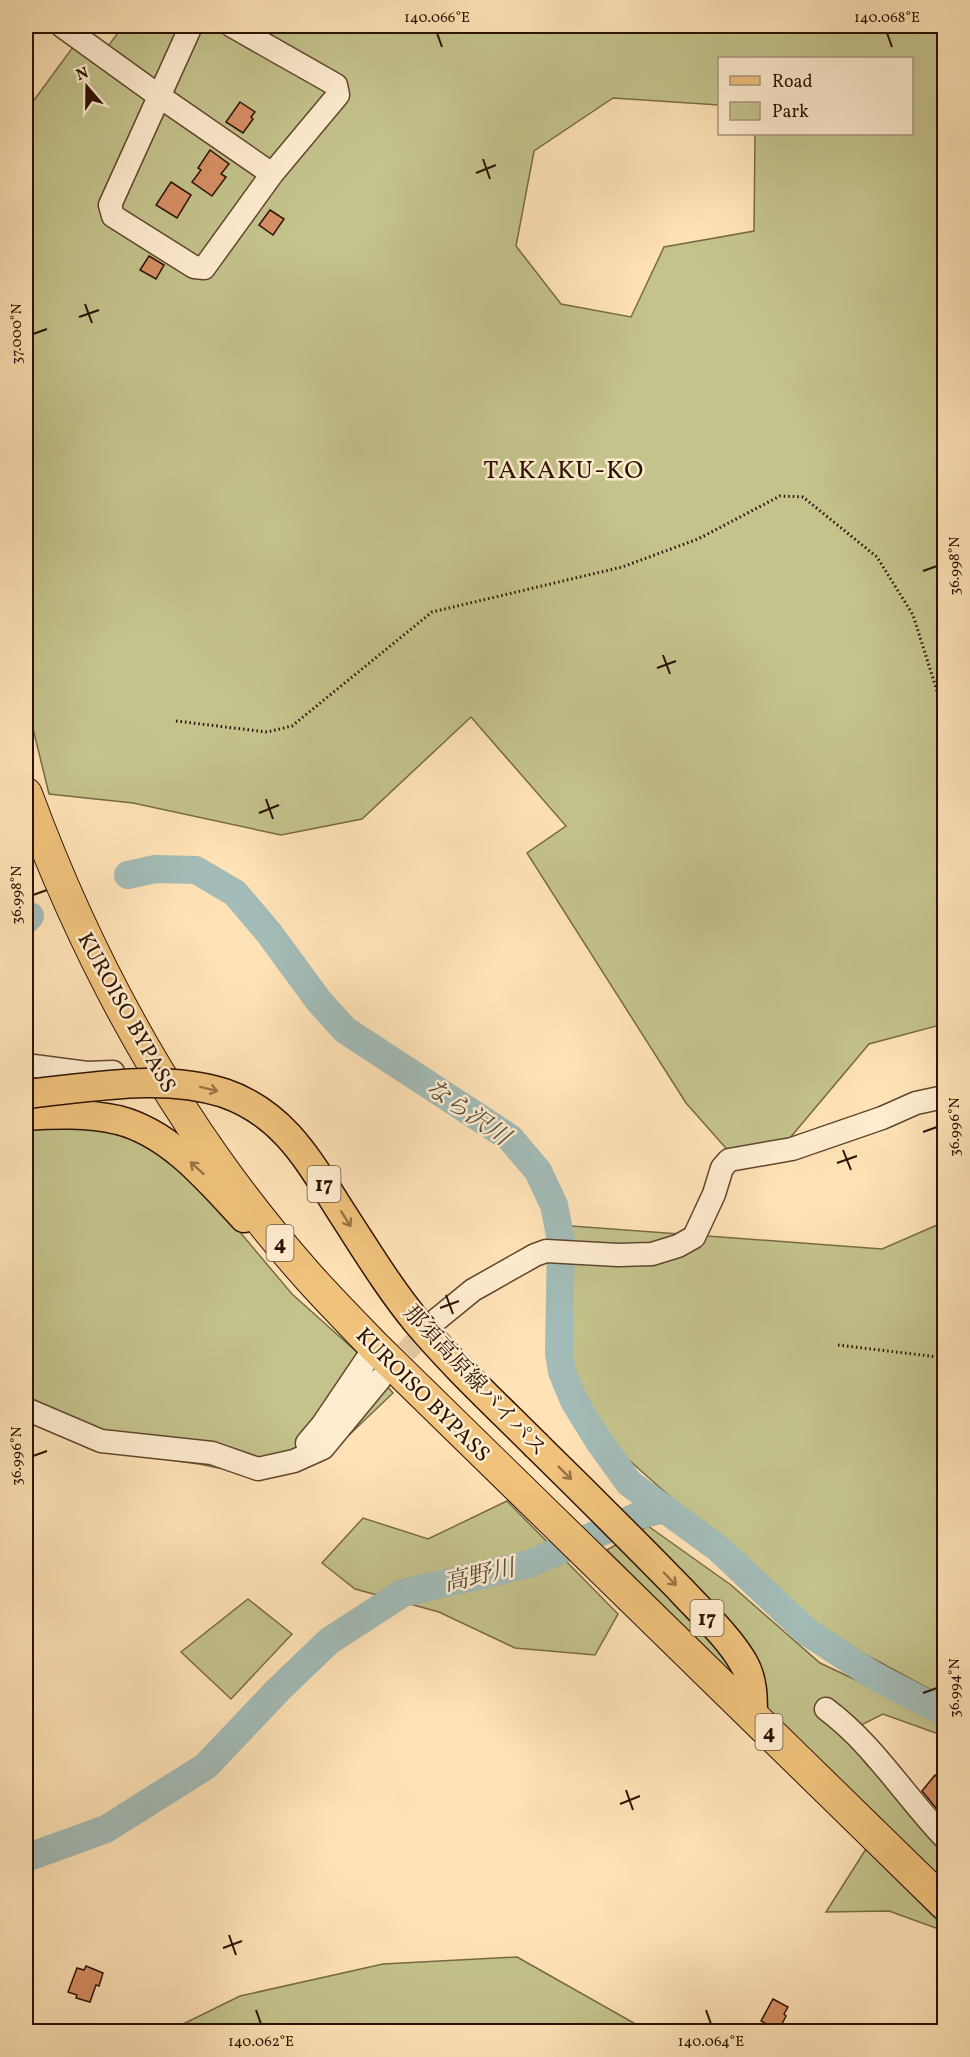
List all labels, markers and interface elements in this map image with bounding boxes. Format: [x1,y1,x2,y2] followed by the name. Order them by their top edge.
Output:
[404,8,470,29] text: 140.066°E
[854,8,920,29] text: 140.068°E
[57,57,117,117] north arrow
[718,57,913,135] legend
[73,62,92,87] text: N
[772,70,813,95] text: Road
[772,100,809,125] text: Park
[7,303,28,365] text: 37.000°N
[483,453,645,489] district label: TAKAKU-KO
[945,537,966,595] text: 36.998°N
[7,866,28,924] text: 36.998°N
[69,927,183,1099] street label: KUROISO BYPASS
[418,1072,518,1157] water label: なら沢川
[199,1084,218,1096] one-way arrow
[945,1097,966,1157] text: 36.996°N
[190,1162,205,1176] one-way arrow
[308,1166,340,1202] road number: 17
[340,1210,352,1227] one-way arrow
[266,1225,294,1261] road number: 4
[395,1299,553,1465] street label: 那須高原線バイパス
[348,1322,496,1470] street label: KUROISO BYPASS
[7,1426,28,1486] text: 36.996°N
[557,1466,572,1481] one-way arrow
[441,1552,521,1602] water label: 高野川
[663,1572,677,1587] one-way arrow
[690,1600,724,1636] road number: 17
[945,1658,966,1718] text: 36.994°N
[756,1714,782,1750] road number: 4
[228,2032,294,2053] text: 140.062°E
[678,2032,744,2053] text: 140.064°E

